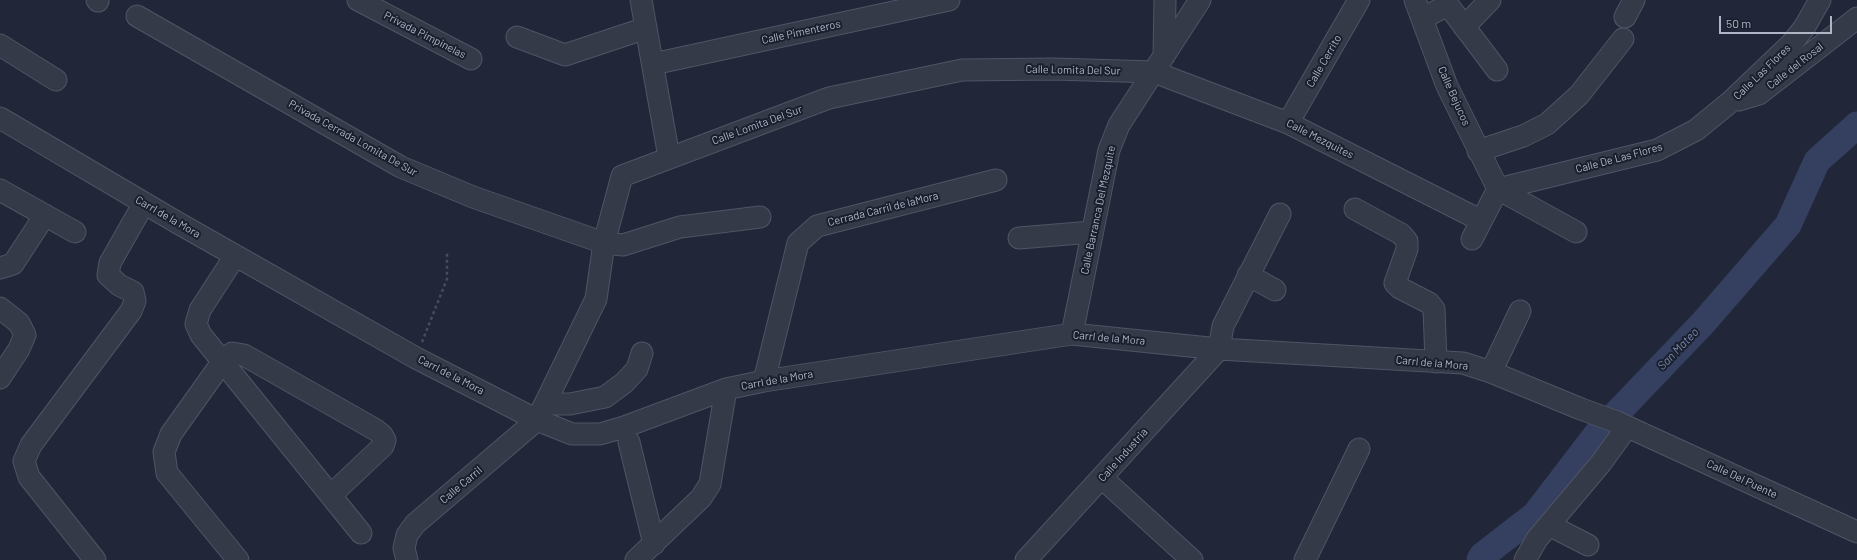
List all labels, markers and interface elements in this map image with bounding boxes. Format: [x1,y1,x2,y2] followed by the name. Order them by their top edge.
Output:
[1721,8,1834,34] scale bar
[382,9,468,61] street label: Privada Pimpinelas
[1726,16,1751,30] text: 50 m
[760,17,842,47] street label: Calle Pimenteros
[1304,32,1344,90] street label: Calle Cerrito
[1764,40,1826,92] street label: Calle del Rosal
[1731,41,1793,103] street label: Calle Las Flores
[1025,63,1121,77] street label: Calle Lomita Del Sur
[1435,64,1473,128] street label: Calle Bejucos
[286,97,420,179] street label: Privada Cerrada Lomita De Sur
[710,103,804,147] street label: Calle Lomita Del Sur
[1284,116,1356,162] street label: Calle Mezquites
[1574,140,1664,176] street label: Calle De Las Flores
[1078,144,1118,276] street label: Calle Barranca Del Mezquite
[826,189,940,229] street label: Cerrada Carril de laMora
[133,193,203,241] street label: Carrl de la Mora
[1654,325,1702,373] water label: San Mateo
[1072,328,1146,348] street label: Carrl de la Mora
[416,353,486,397] street label: Carrl de la Mora
[1395,353,1469,373] street label: Carrl de la Mora
[740,367,814,393] street label: Carrl de la Mora
[1095,425,1151,485] street label: Calle Industria
[1704,457,1780,501] street label: Calle Del Puente
[437,464,485,506] street label: Calle Carril

